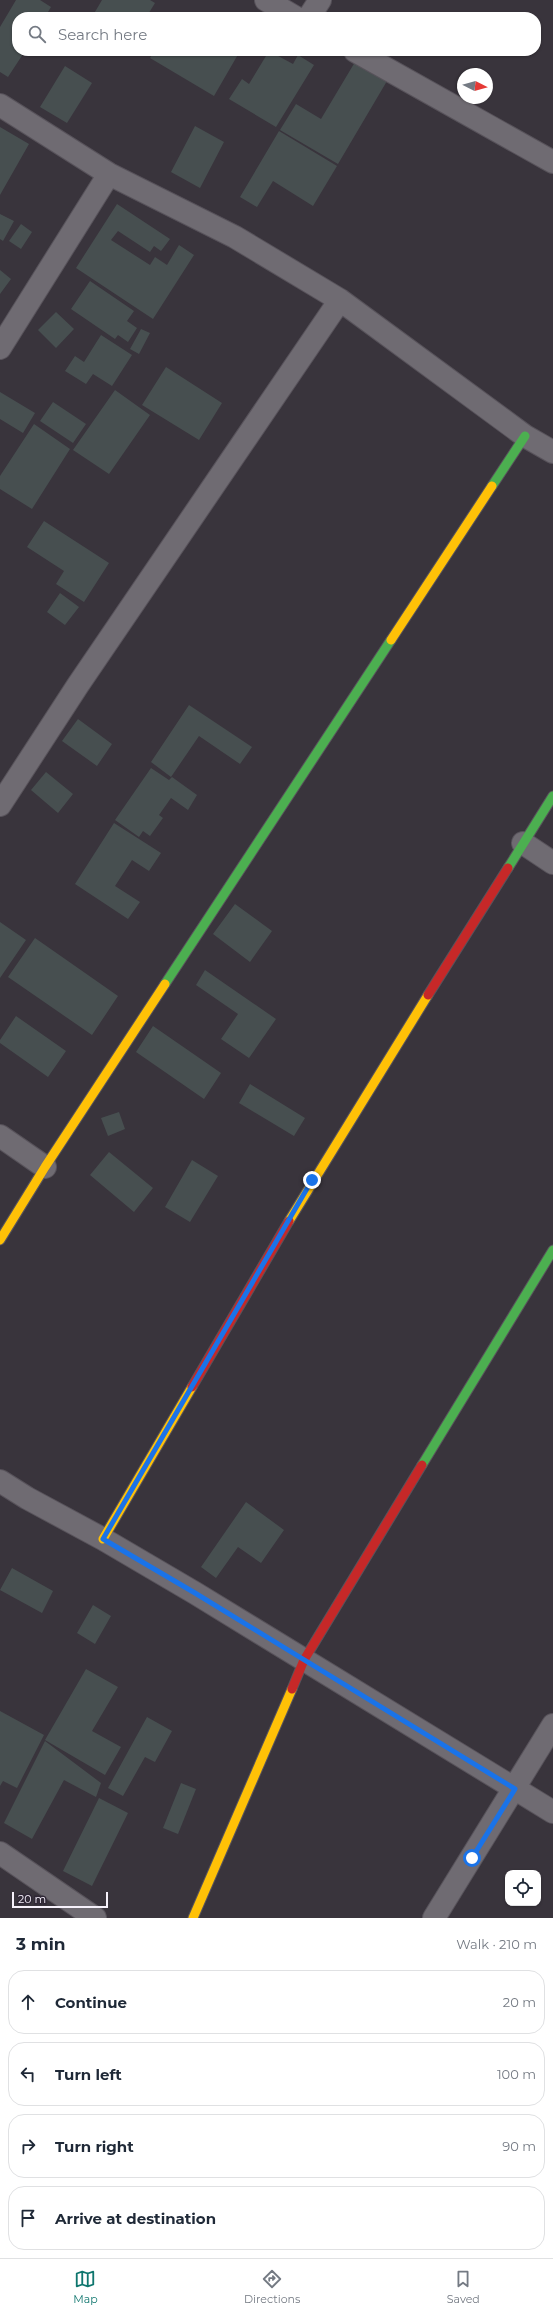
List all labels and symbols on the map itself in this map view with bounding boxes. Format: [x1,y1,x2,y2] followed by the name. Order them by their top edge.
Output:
[457,68,493,104] north arrow
[303,1171,321,1189] route end
[463,1849,481,1867] route start
[12,1890,108,1909] scale bar

